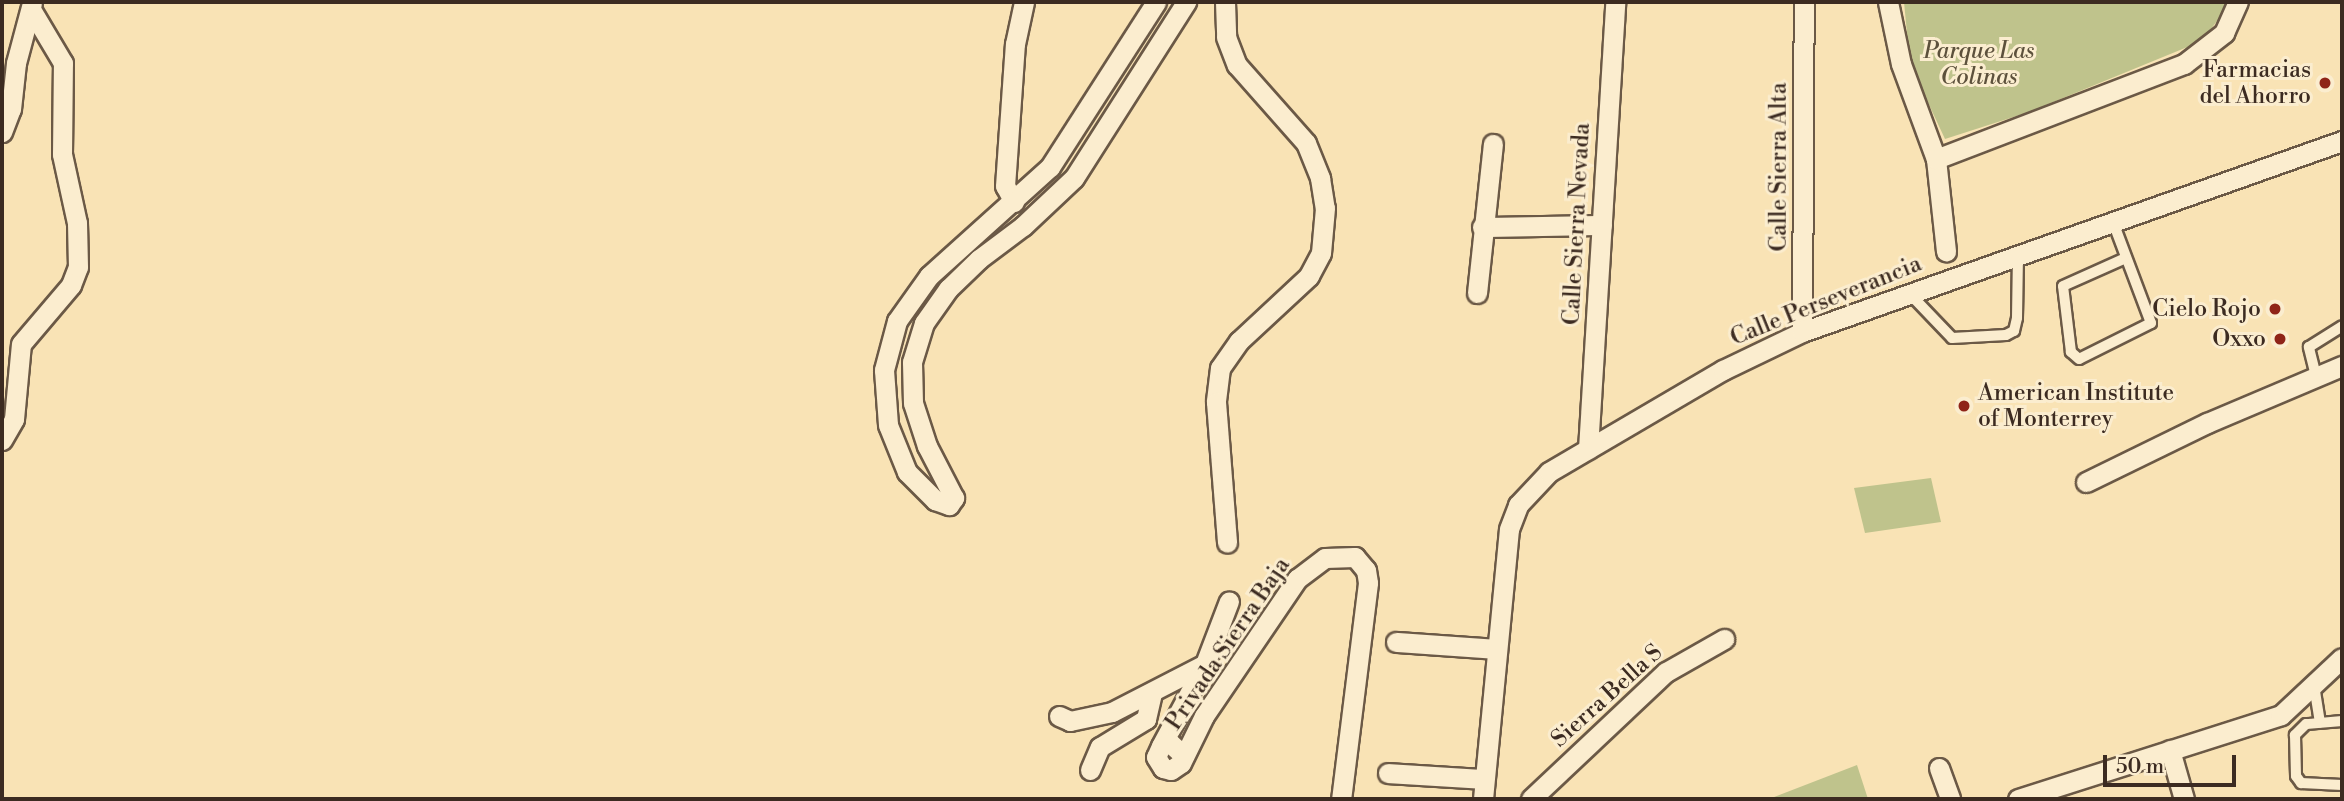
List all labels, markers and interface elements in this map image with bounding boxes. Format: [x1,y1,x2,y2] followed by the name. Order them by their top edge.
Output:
[1924,37,2034,91] park label: Parque Las Colinas
[2199,56,2311,110] place label: Farmacias del Ahorro
[2317,75,2333,91] marker: Farmacias del Ahorro
[1765,82,1793,252] street label: Calle Sierra Alta
[1558,122,1596,326] street label: Calle Sierra Nevada
[1726,250,1926,352] street label: Calle Perseverancia
[2152,295,2261,323] place label: Cielo Rojo
[2267,301,2283,317] marker: Cielo Rojo
[2212,325,2266,353] place label: Oxxo
[2272,331,2288,347] marker: Oxxo
[1978,379,2174,433] place label: American Institute of Monterrey
[1956,398,1972,414] marker: American Institute of Monterrey
[1160,553,1296,735] street label: Privada Sierra Baja
[1546,639,1668,753] street label: Sierra Bella S
[2106,742,2239,786] scale bar
[2116,754,2164,780] text: 50 m

